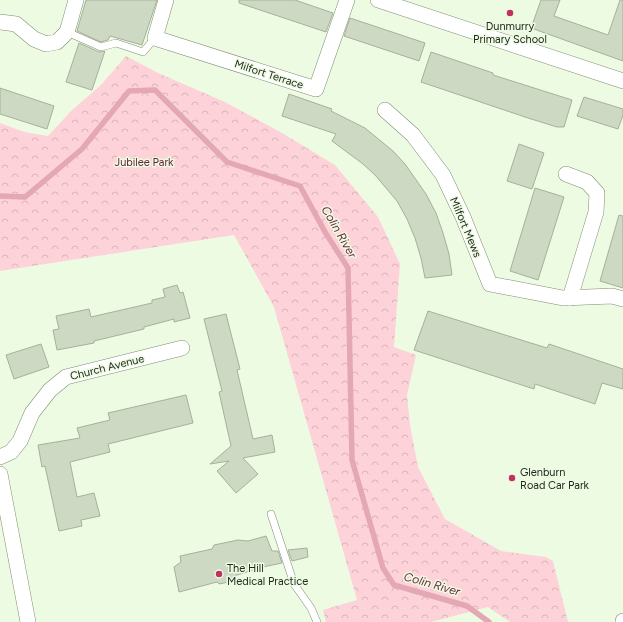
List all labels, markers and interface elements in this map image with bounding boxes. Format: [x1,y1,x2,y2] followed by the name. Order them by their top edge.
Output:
[505,8,515,18] marker: Dunmurry Primary School
[473,20,547,46] place label: Dunmurry Primary School
[233,57,305,92] street label: Milfort Terrace
[115,156,174,169] park label: Jubilee Park
[447,195,484,259] street label: Milfort Mews
[318,203,360,261] water label: Colin River
[69,352,146,383] street label: Church Avenue
[520,466,590,492] place label: Glenburn Road Car Park
[507,473,517,483] marker: Glenburn Road Car Park
[227,562,308,588] place label: The Hill Medical Practice
[214,569,224,579] marker: The Hill Medical Practice
[402,569,463,599] water label: Colin River

